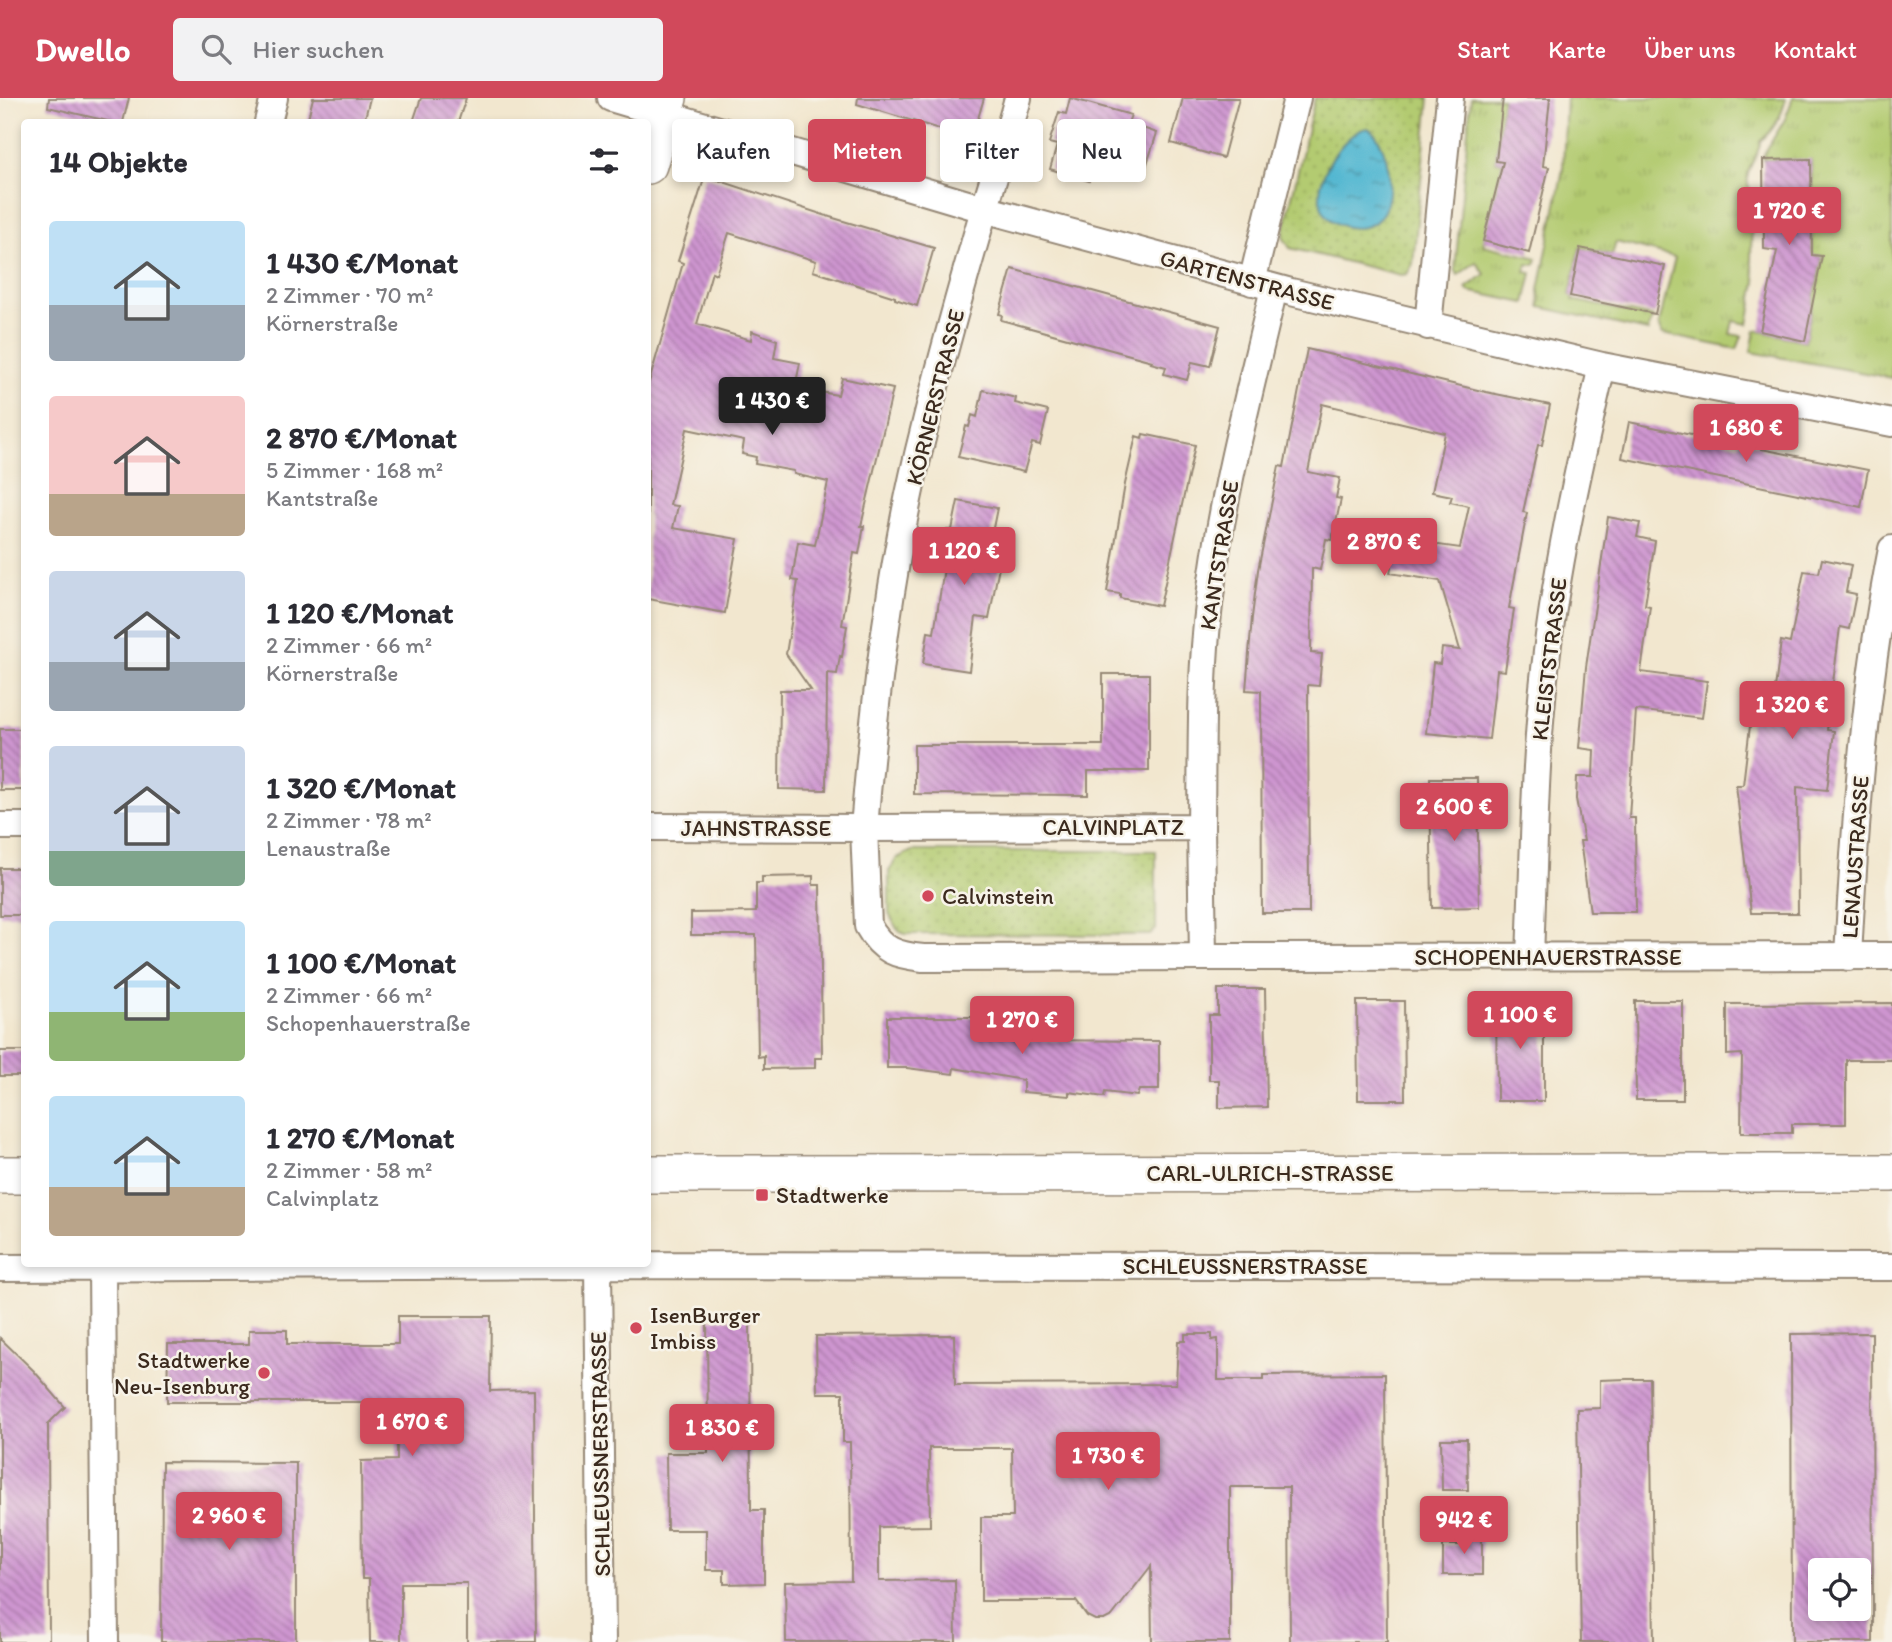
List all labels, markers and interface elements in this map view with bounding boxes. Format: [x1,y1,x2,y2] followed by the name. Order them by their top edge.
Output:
[173,18,663,81] search box
[35,30,131,69] text: Dwello
[197,30,235,68] icon: search
[253,33,384,65] text: Hier suchen
[1457,35,1510,64] text: Start
[1548,35,1606,64] text: Karte
[1644,35,1736,64] text: Über uns
[1774,35,1857,64] text: Kontakt
[672,119,794,182] chip: Kaufen
[808,119,926,182] chip: Mieten
[940,119,1043,182] chip: Filter
[1057,119,1146,182] chip: Neu
[585,142,623,180] icon: filters
[49,143,188,180] text: 14 Objekte
[1724,188,1854,247] pin: 1 720 €
[1753,196,1825,224] text: 1 720 €
[1157,243,1337,317] street label: GARTENSTRASSE
[266,244,458,281] text: 1 430 €/Monat
[105,249,189,333] icon: home
[266,281,433,309] text: 2 Zimmer · 70 m²
[900,306,970,488] street label: KÖRNERSTRASSE
[266,309,398,337] text: Körnerstraße
[707,378,837,437] pin: 1 430 €
[735,386,809,414] text: 1 430 €
[1681,404,1811,464] pin: 1 680 €
[1709,413,1783,441] text: 1 680 €
[266,419,457,456] text: 2 870 €/Monat
[105,424,189,508] icon: home
[266,456,443,484] text: 5 Zimmer · 168 m²
[1193,478,1245,632] street label: KANTSTRASSE
[266,484,378,512] text: Kantstraße
[1319,518,1449,578] pin: 2 870 €
[1347,527,1421,555] text: 2 870 €
[899,528,1029,587] pin: 1 120 €
[928,536,1000,564] text: 1 120 €
[1525,576,1573,742] street label: KLEISTSTRASSE
[266,594,453,631] text: 1 120 €/Monat
[105,599,189,683] icon: home
[266,631,432,659] text: 2 Zimmer · 66 m²
[266,659,398,687] text: Körnerstraße
[1727,682,1857,741] pin: 1 320 €
[1756,690,1828,718] text: 1 320 €
[266,769,456,806] text: 1 320 €/Monat
[105,774,189,858] icon: home
[1835,774,1875,939] street label: LENAUSTRASSE
[1389,784,1519,843] pin: 2 600 €
[1416,792,1492,820] text: 2 600 €
[266,806,432,834] text: 2 Zimmer · 78 m²
[1042,813,1184,841] street label: CALVINPLATZ
[681,814,831,842] street label: JAHNSTRASSE
[266,834,391,862] text: Lenaustraße
[942,882,1054,910] place label: Calvinstein
[920,888,936,904] marker: Calvinstein
[1414,943,1682,971] street label: SCHOPENHAUERSTRASSE
[266,944,456,981] text: 1 100 €/Monat
[105,949,189,1033] icon: home
[266,981,432,1009] text: 2 Zimmer · 66 m²
[1455,992,1585,1051] pin: 1 100 €
[957,996,1087,1056] pin: 1 270 €
[1483,1000,1557,1028] text: 1 100 €
[986,1005,1058,1033] text: 1 270 €
[266,1009,471,1037] text: Schopenhauerstraße
[266,1119,454,1156] text: 1 270 €/Monat
[105,1124,189,1208] icon: home
[266,1156,432,1184] text: 2 Zimmer · 58 m²
[1146,1159,1394,1187] street label: CARL-ULRICH-STRASSE
[776,1181,889,1209] place label: Stadtwerke
[266,1184,379,1212] text: Calvinplatz
[754,1187,770,1203] marker: Stadtwerke
[1122,1252,1368,1280] street label: SCHLEUSSNERSTRASSE
[650,1301,760,1355] place label: IsenBurger Imbiss
[628,1320,644,1336] marker: IsenBurger Imbiss
[584,1331,616,1577] street label: SCHLEUSSNERSTRASSE
[114,1346,250,1400] place label: Stadtwerke Neu-Isenburg
[256,1365,272,1381] marker: Stadtwerke Neu-Isenburg
[347,1398,477,1458] pin: 1 670 €
[657,1404,787,1464] pin: 1 830 €
[376,1407,448,1435] text: 1 670 €
[685,1413,759,1441] text: 1 830 €
[1043,1432,1173,1492] pin: 1 730 €
[1072,1441,1144,1469] text: 1 730 €
[164,1492,294,1552] pin: 2 960 €
[1415,1496,1513,1556] pin: 942 €
[192,1501,266,1529] text: 2 960 €
[1436,1505,1492,1533] text: 942 €
[1808,1558,1871,1621] map controls
[1808,1558,1871,1621] button: locate

